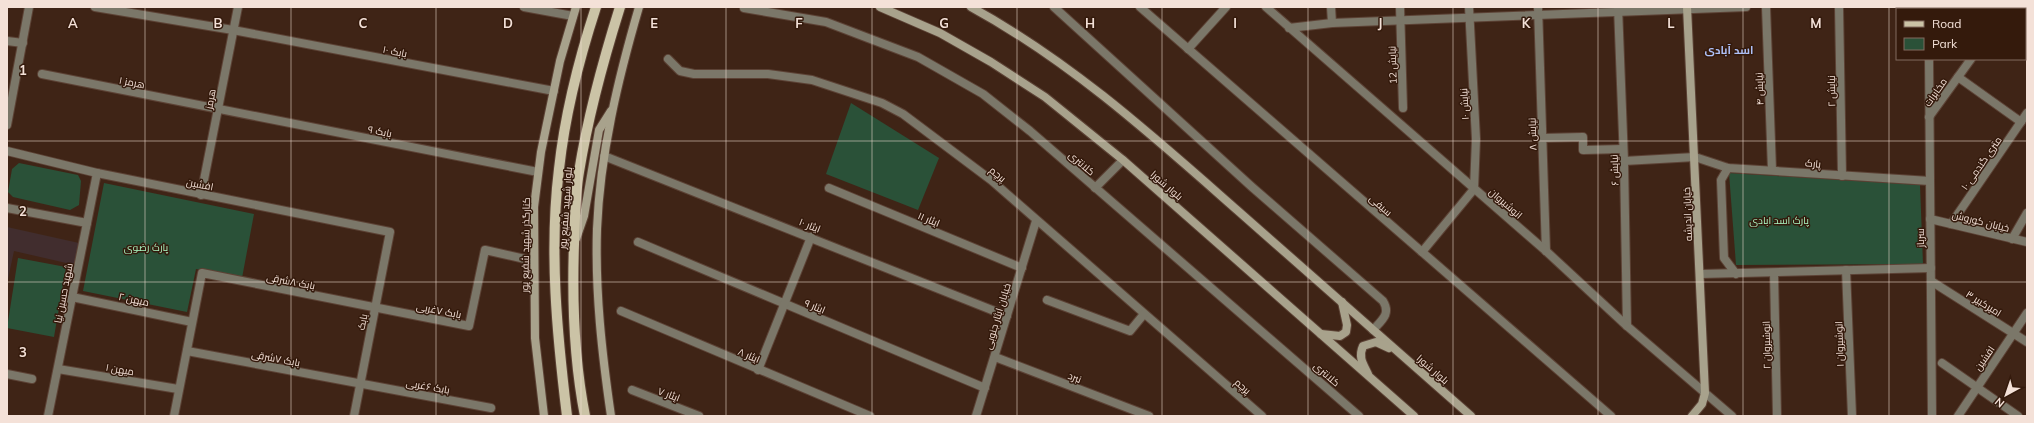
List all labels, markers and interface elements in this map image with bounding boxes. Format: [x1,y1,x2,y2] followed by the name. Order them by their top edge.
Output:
[1896,8,2026,60] legend
[68,15,78,31] text: A
[214,15,223,31] text: B
[359,15,368,31] text: C
[503,15,513,31] text: D
[650,15,658,31] text: E
[795,15,803,31] text: F
[939,15,949,31] text: G
[1085,15,1095,31] text: H
[1233,15,1237,31] text: I
[1378,15,1382,31] text: J
[1522,15,1532,31] text: K
[1667,15,1675,31] text: L
[1810,15,1822,31] text: M
[1932,16,1961,31] text: Road
[1932,36,1958,51] text: Park
[382,43,408,60] street label: بابک ۱۰
[1704,43,1754,57] district label: اسد آبادی
[1385,46,1400,84] street label: نیایش 12
[19,62,27,78] text: 1
[1752,72,1767,106] street label: نیایش ۴
[118,74,146,91] street label: هرمز ۱
[1825,75,1838,107] street label: نیایش ۲
[1921,76,1950,109] street label: مخابرات
[202,88,219,111] street label: هرمز
[1457,88,1472,120] street label: نیایش ۱۰
[1525,117,1540,150] street label: نیایش ۸
[367,123,393,140] street label: بابک ۹
[1958,134,2005,193] street label: ۱۰ متری گندمی
[1066,148,1097,178] street label: کلانتری
[1607,154,1622,186] street label: نیایش ۶
[1804,156,1822,171] street label: پارک
[986,164,1009,186] street label: پرچم
[556,166,575,251] street label: بلوار شهید شفیع پور
[1148,168,1186,203] street label: بلوار شورا
[185,176,215,193] street label: افشین
[1486,185,1525,221] street label: انوشیروان
[1680,187,1695,241] street label: خیابان اندیشه
[1366,192,1395,219] street label: سیفی
[518,197,533,294] street label: کنارگذر شهید شفیع پور
[19,203,27,219] text: 2
[1951,208,2011,235] street label: خیابان کوروش
[916,209,942,230] street label: ایثار ۱۱
[1749,214,1809,227] park label: پارک اسد ابادی
[797,215,822,236] street label: ایثار ۱۰
[1914,228,1927,249] street label: سرباز
[124,241,168,254] park label: پارک رضوی
[51,262,76,324] street label: شهید حسین نیا
[265,270,316,293] street label: بابک ۸شرقی
[981,281,1014,351] street label: خیابان ایثار جنوبی
[1964,287,2004,319] street label: امیرکبیر ۳
[117,290,150,309] street label: میهن ۲
[802,296,827,317] street label: ایثار ۹
[415,300,463,321] street label: بابک ۷غربی
[355,313,370,331] street label: بابک
[1760,321,1773,369] street label: انوشیروان ۲
[1832,321,1847,367] street label: انوشیروان ۱
[1971,343,1998,373] street label: افشین
[19,344,27,360] text: 3
[736,345,762,366] street label: ایثار ۸
[250,347,301,370] street label: بابک ۷شرقی
[1414,352,1452,387] street label: بلوار شورا
[1311,359,1342,389] street label: کلانتری
[105,361,135,378] street label: میهن ۱
[1066,369,1083,386] street label: نبرد
[1986,375,2026,415] north arrow
[405,376,451,397] street label: بابک ۶غربی
[1231,376,1254,398] street label: پرچم
[656,384,682,405] street label: ایثار ۷
[1992,395,2007,411] text: N

